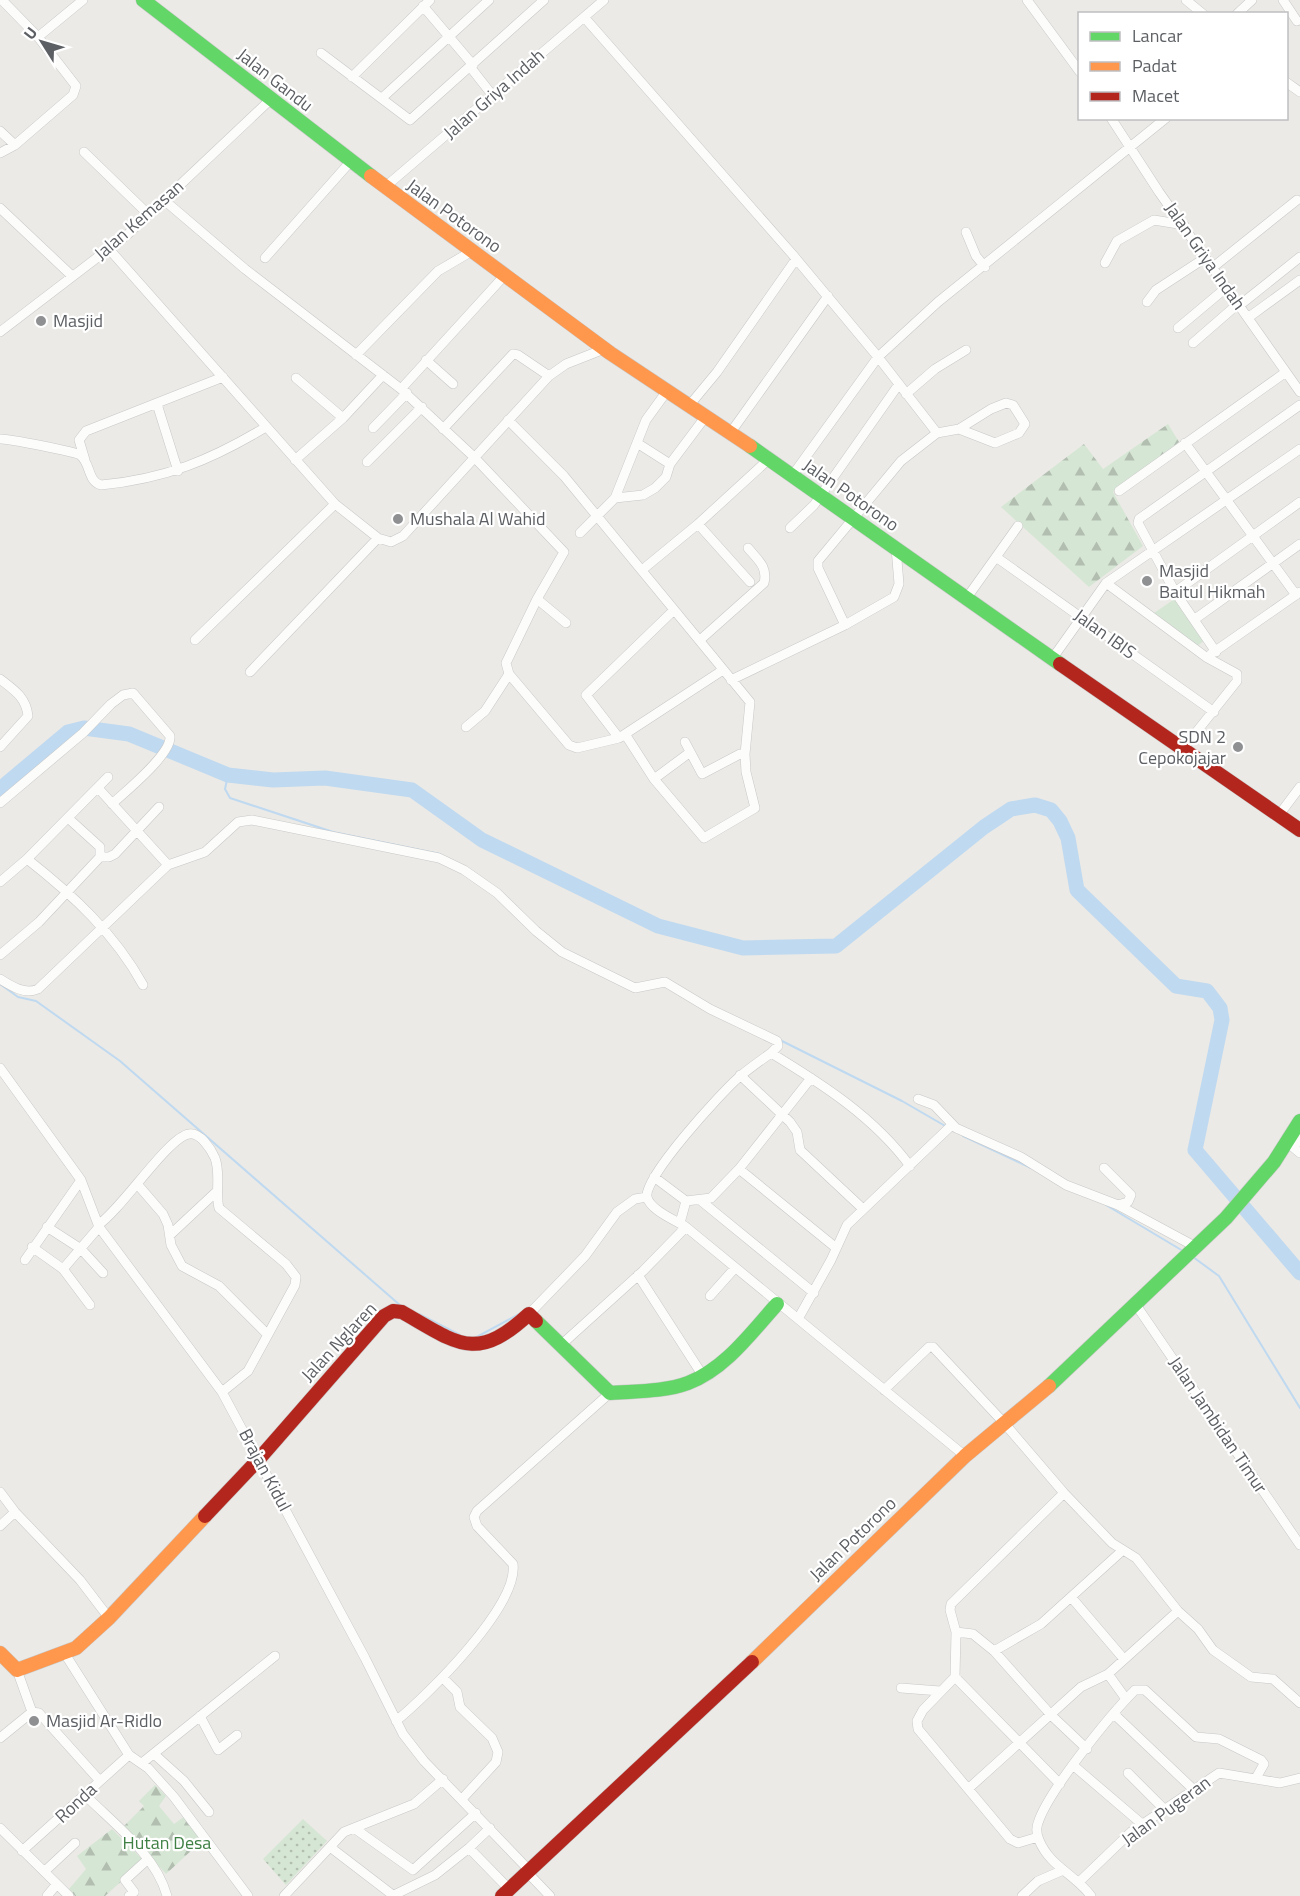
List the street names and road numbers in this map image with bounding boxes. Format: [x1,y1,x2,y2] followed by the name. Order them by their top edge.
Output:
[232,41,319,118] street label: Jalan Gandu
[437,42,550,145] street label: Jalan Griya Indah
[401,172,507,259] street label: Jalan Potorono
[88,173,189,266] street label: Jalan Kemasan
[1158,196,1253,315] street label: Jalan Griya Indah
[798,452,905,538] street label: Jalan Potorono
[1069,602,1142,665] street label: Jalan IBIS
[295,1296,383,1388] street label: Jalan Nglaren
[1162,1351,1274,1499] street label: Jalan Jambidan Timur
[232,1424,299,1516] street label: Brajan Kidul
[803,1490,902,1587] street label: Jalan Potorono
[1115,1769,1216,1852] street label: Jalan Pugeran
[49,1776,103,1829] street label: Ronda

